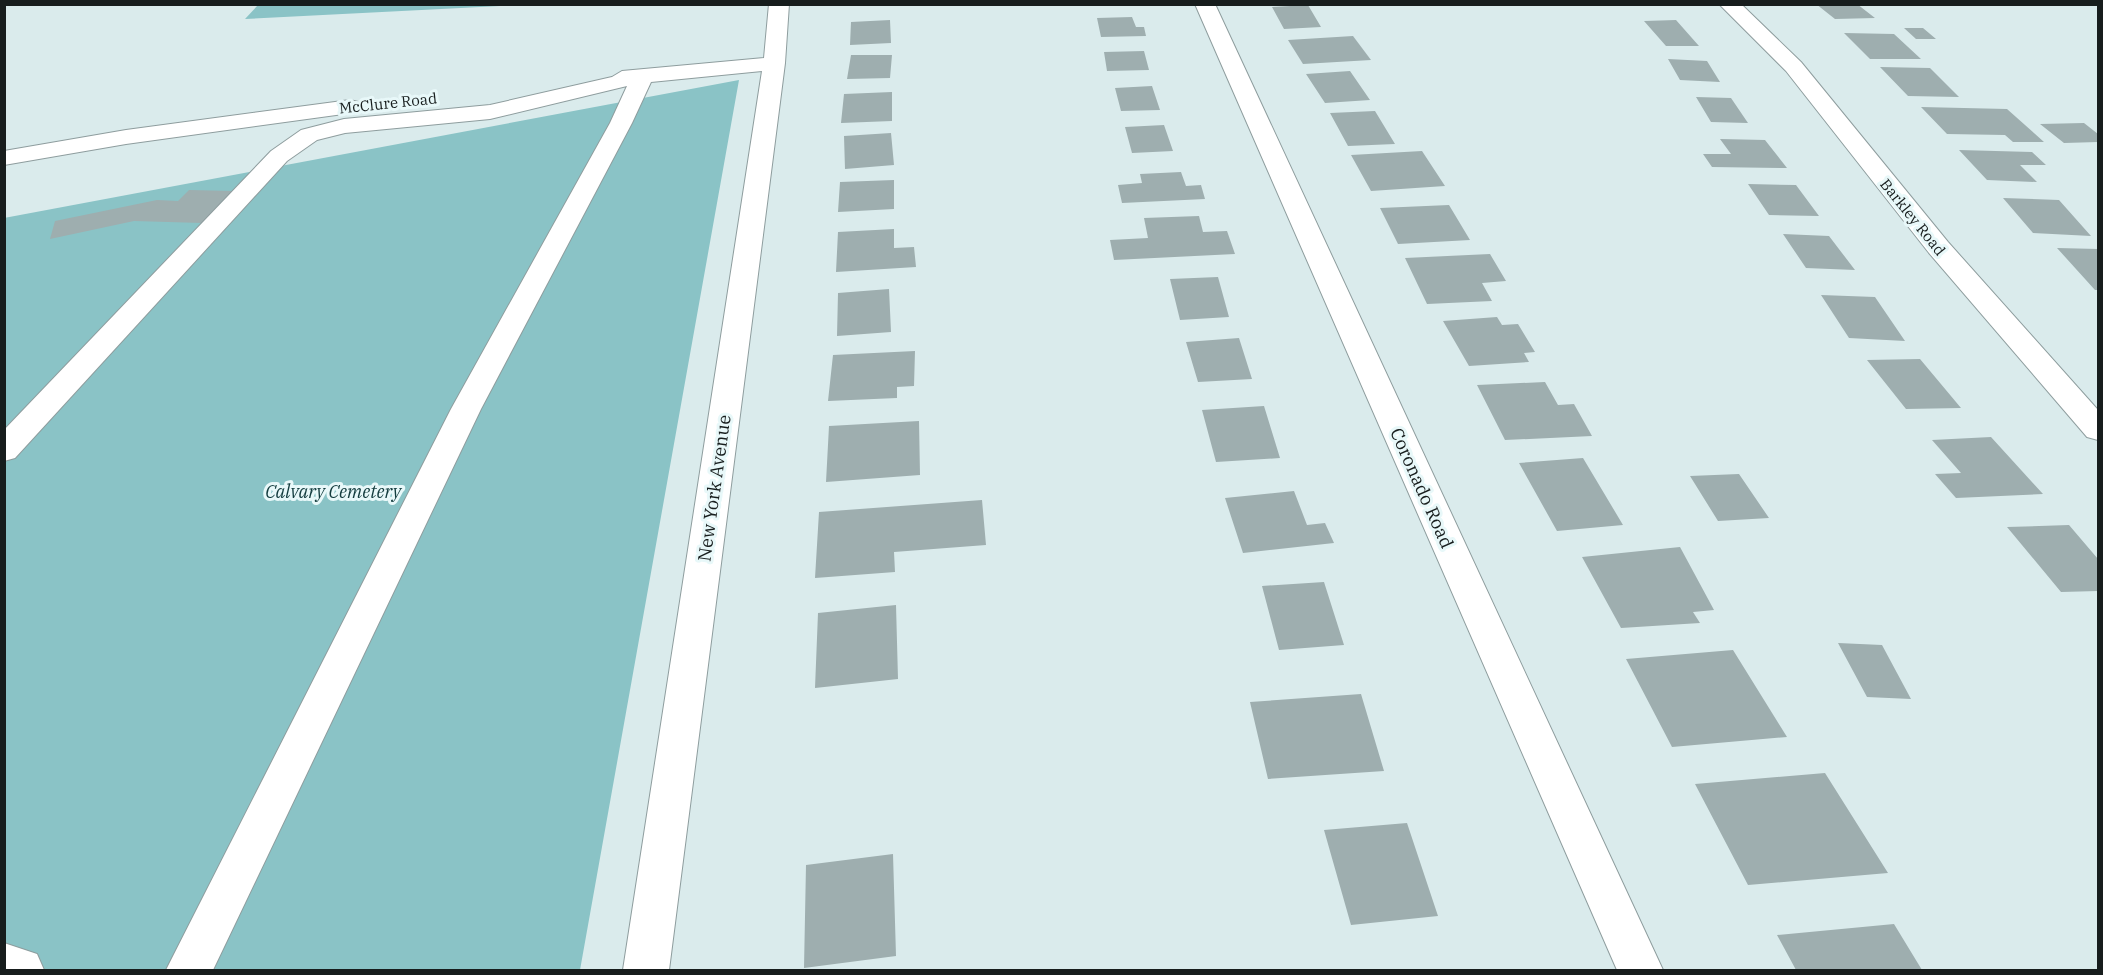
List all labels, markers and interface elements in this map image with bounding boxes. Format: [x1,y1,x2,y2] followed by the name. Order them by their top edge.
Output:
[338,88,438,118] street label: McClure Road
[1876,175,1950,259] street label: Barkley Road
[692,413,736,563] street label: New York Avenue
[1385,424,1459,552] street label: Coronado Road
[265,480,403,503] park label: Calvary Cemetery

